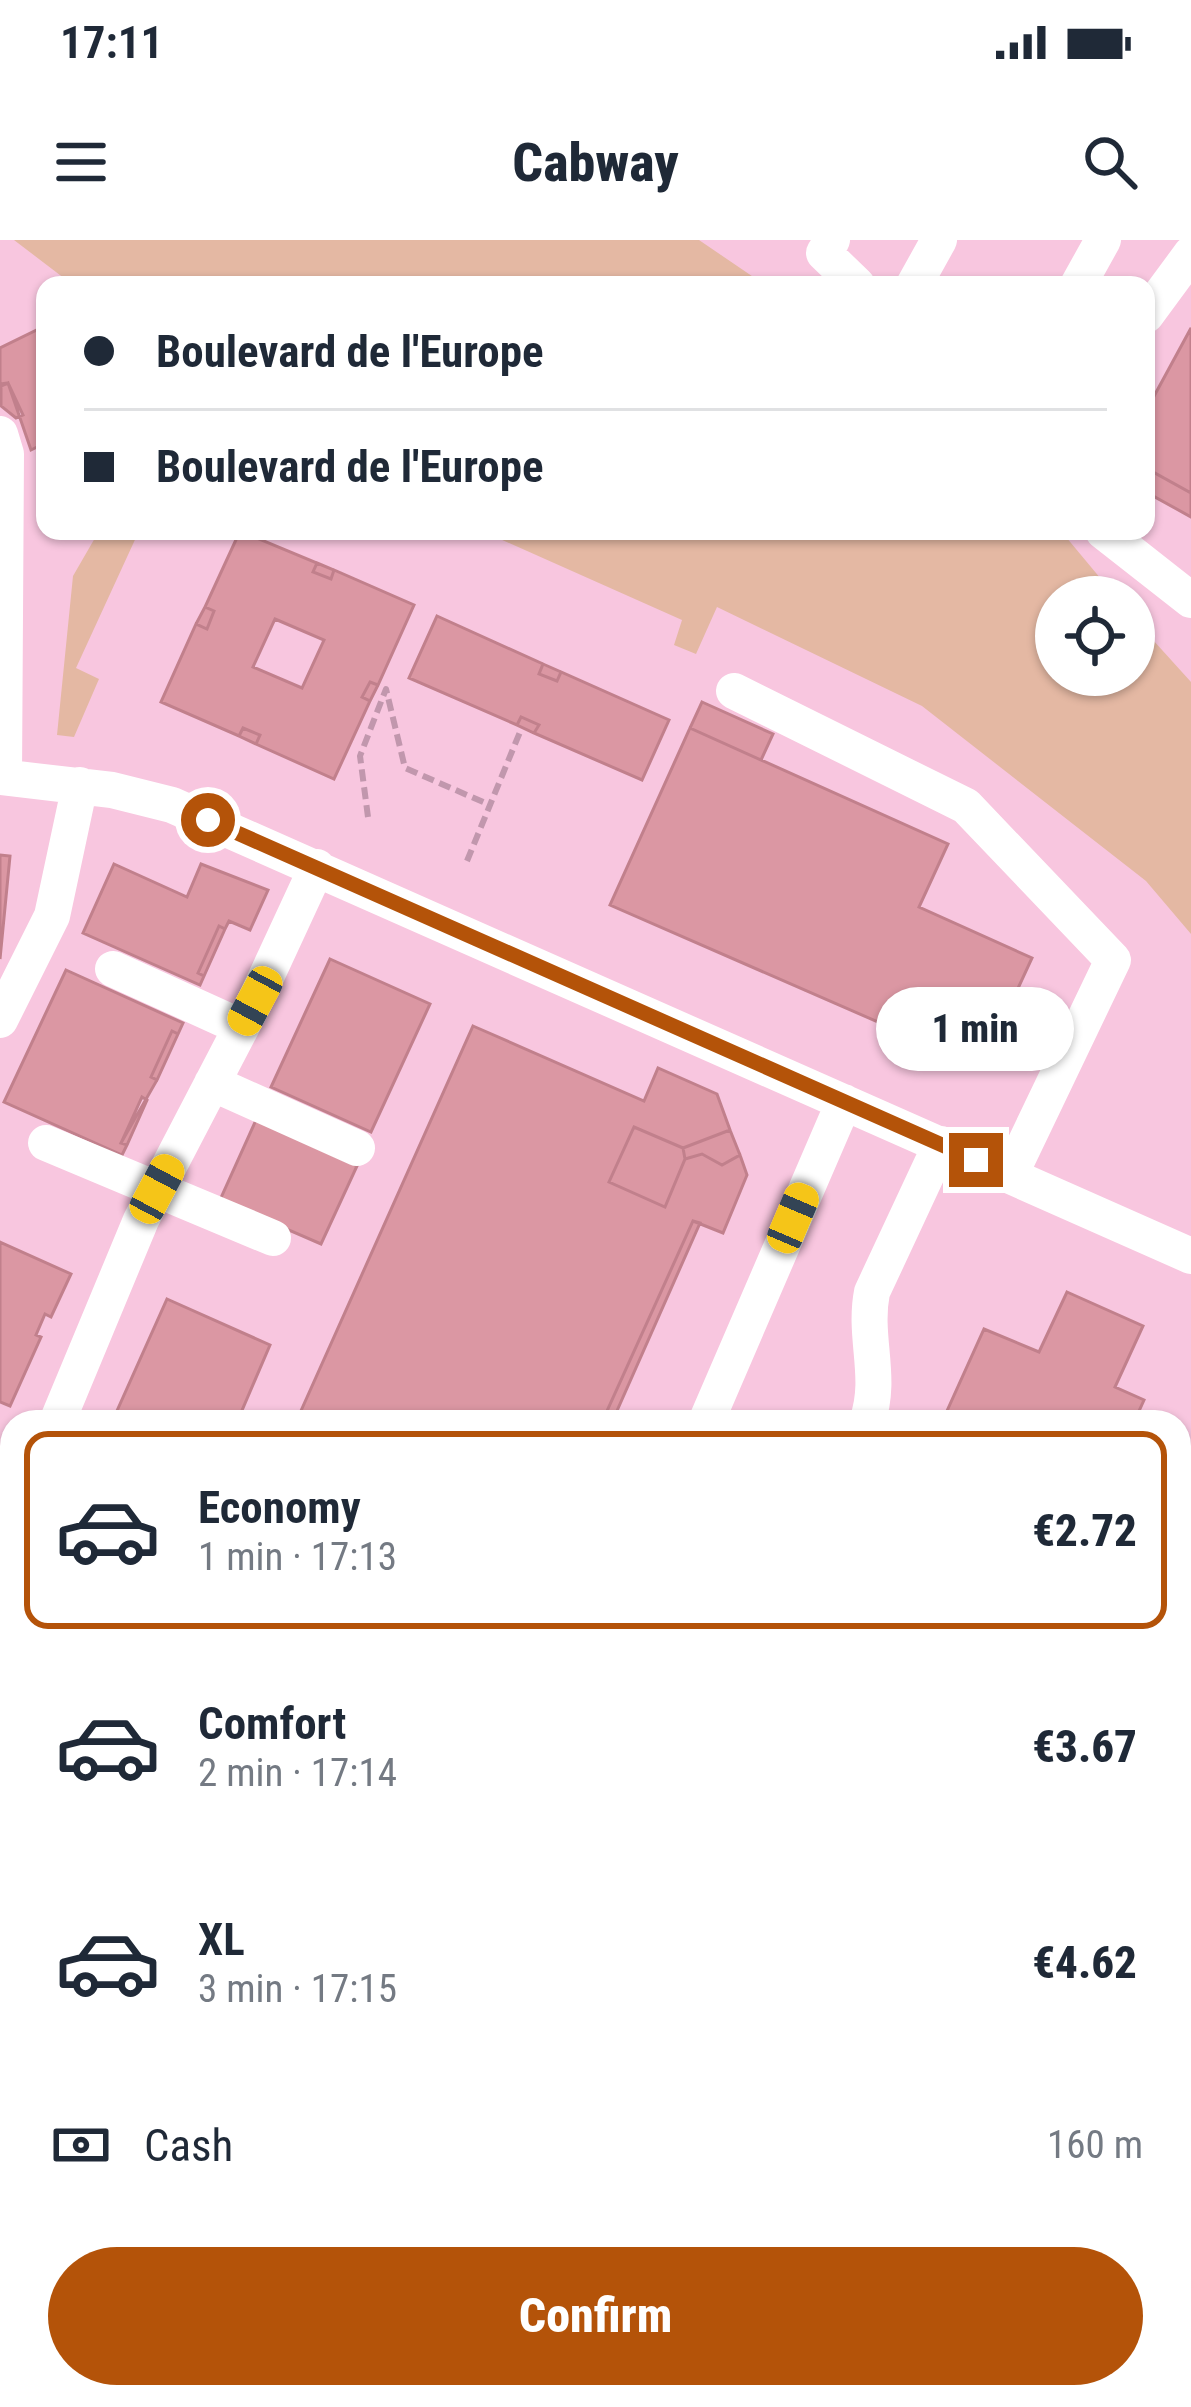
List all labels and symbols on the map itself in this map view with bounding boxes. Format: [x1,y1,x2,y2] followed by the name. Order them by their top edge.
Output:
[181,793,235,847] route start
[222,961,288,1041] car
[877,986,1075,1070] callout: 1 min
[949,1133,1003,1187] route end
[124,1149,190,1229] car
[762,1178,824,1258] car

